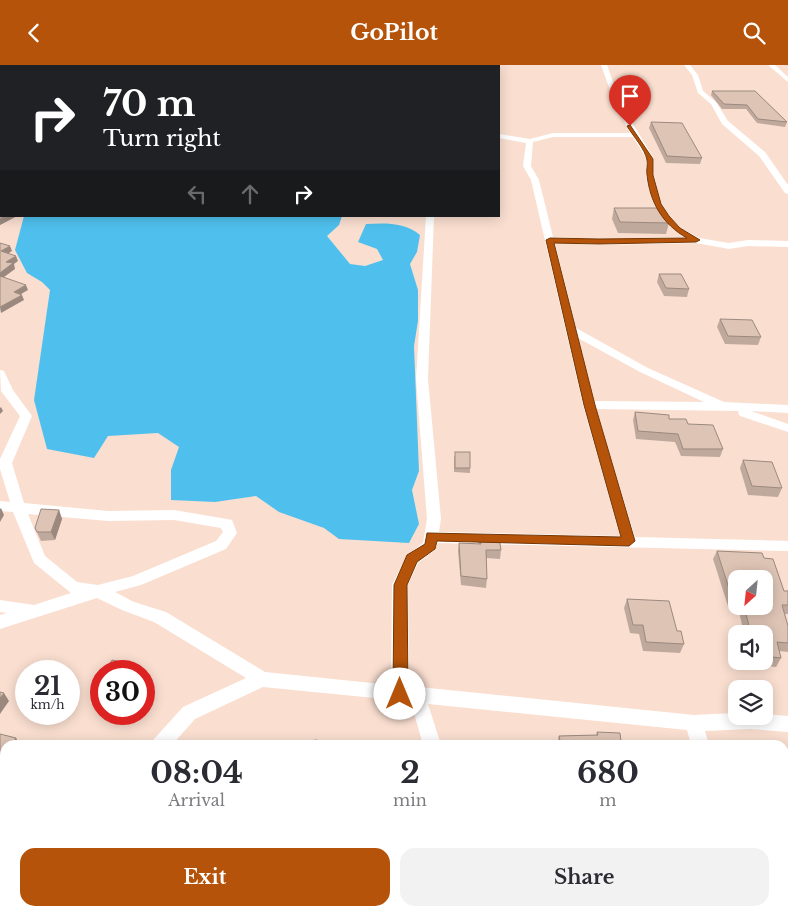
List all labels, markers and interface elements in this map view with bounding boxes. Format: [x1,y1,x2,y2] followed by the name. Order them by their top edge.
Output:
[20,19,48,47] icon: back
[350,19,438,46] text: GoPilot
[740,19,768,47] icon: search
[609,75,651,126] pin
[103,82,196,125] text: 70 m
[616,82,644,110] icon: arrive
[20,85,85,150] icon: right
[103,125,221,152] text: Turn right
[183,180,211,208] icon: left
[236,180,264,208] icon: ahead
[289,180,317,208] icon: right
[728,570,772,615] north arrow
[728,570,773,725] map controls
[728,625,773,670] button: sound
[90,660,155,725] speed limit sign: 30
[373,667,425,719] position arrow
[34,671,61,702] text: 21
[728,680,773,725] button: layers
[30,697,65,712] text: km/h
[150,754,243,791] text: 08:04
[400,754,420,791] text: 2
[577,754,639,791] text: 680
[168,790,225,810] text: Arrival
[393,790,427,810] text: min
[599,790,616,810] text: m
[20,848,390,906] button: Exit
[400,848,769,906] button: Share

